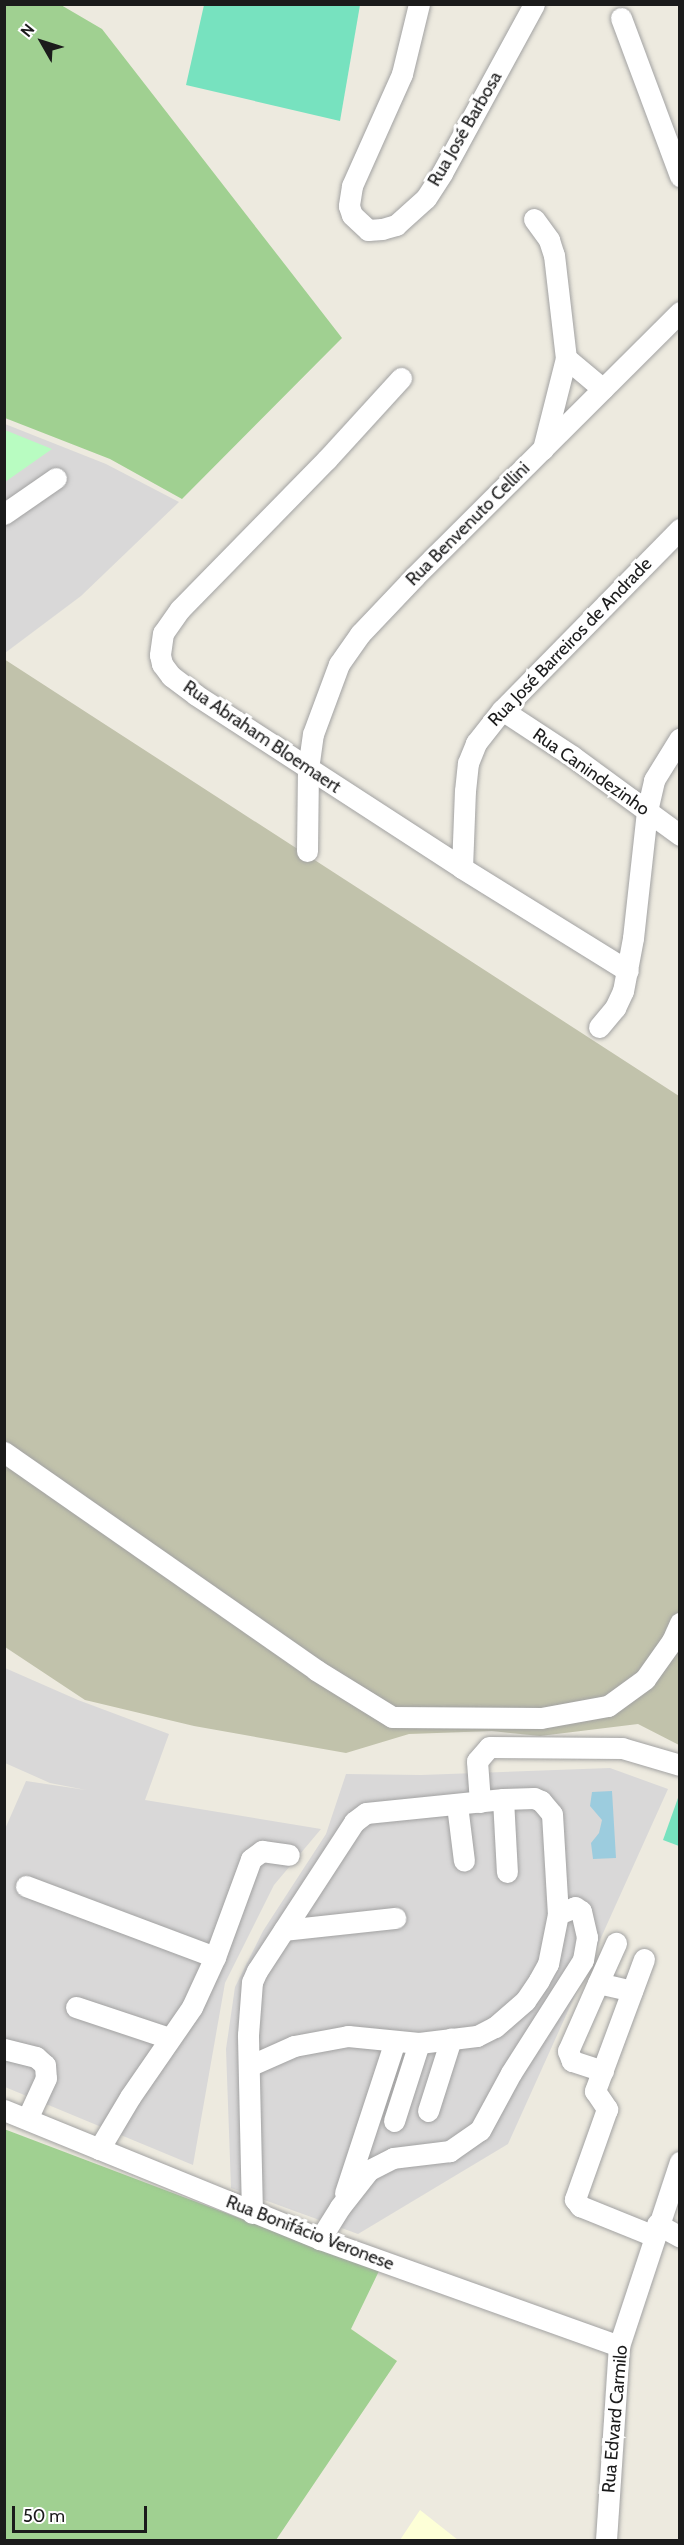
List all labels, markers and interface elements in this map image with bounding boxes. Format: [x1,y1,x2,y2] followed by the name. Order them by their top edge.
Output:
[12,12,72,72] north arrow
[17,20,39,41] text: N
[423,68,507,190] street label: Rua José Barbosa
[402,458,534,590] street label: Rua Benvenuto Cellini
[484,553,656,731] street label: Rua José Barreiros de Andrade
[179,676,345,798] street label: Rua Abraham Bloemaert
[528,724,654,820] street label: Rua Canindezinho
[223,2191,397,2275] street label: Rua Bonifácio Veronese
[598,2344,632,2494] street label: Rua Edvard Carmilo
[15,2494,150,2532] scale bar
[23,2505,65,2527] text: 50 m

